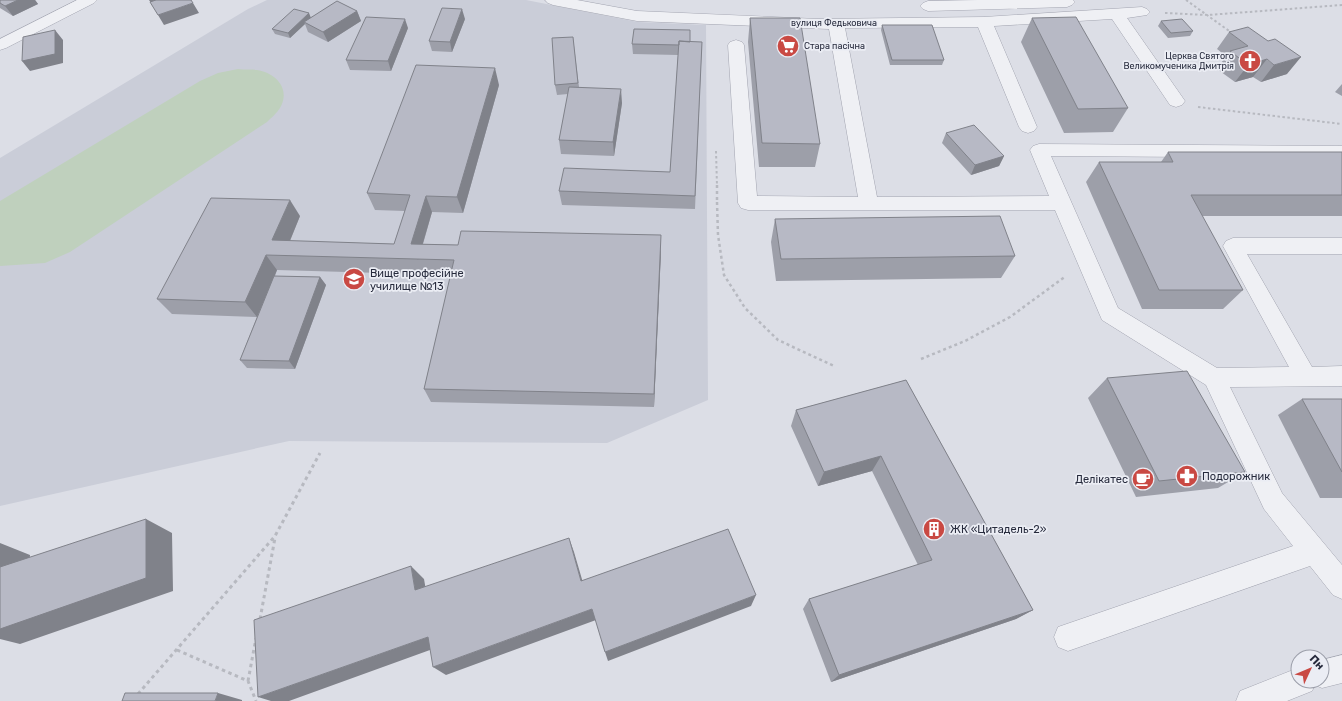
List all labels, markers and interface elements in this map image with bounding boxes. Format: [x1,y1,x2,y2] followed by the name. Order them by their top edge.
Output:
[791,18,877,28] street label: вулиця Федьковича
[775,33,801,59] supermarket icon: Стара пасічна
[804,41,865,51] place label: Стара пасічна
[1237,48,1263,74] church icon: Церква Святого Великомученика Дмитрія
[1123,51,1234,71] place label: Церква Святого Великомученика Дмитрія
[341,266,367,292] school or university icon: Вище професійне училище №13
[370,267,464,293] place label: Вище професійне училище №13
[1174,463,1200,489] pharmacy icon: Подорожник
[1130,466,1156,492] cafe icon: Делікатес
[1202,470,1270,483] place label: Подорожник
[1075,473,1128,486] place label: Делікатес
[921,516,947,542] building icon: ЖК «Цитадель-2»
[950,523,1047,536] place label: ЖК «Цитадель-2»
[1290,649,1330,689] north arrow
[1307,652,1327,672] text: Пн

